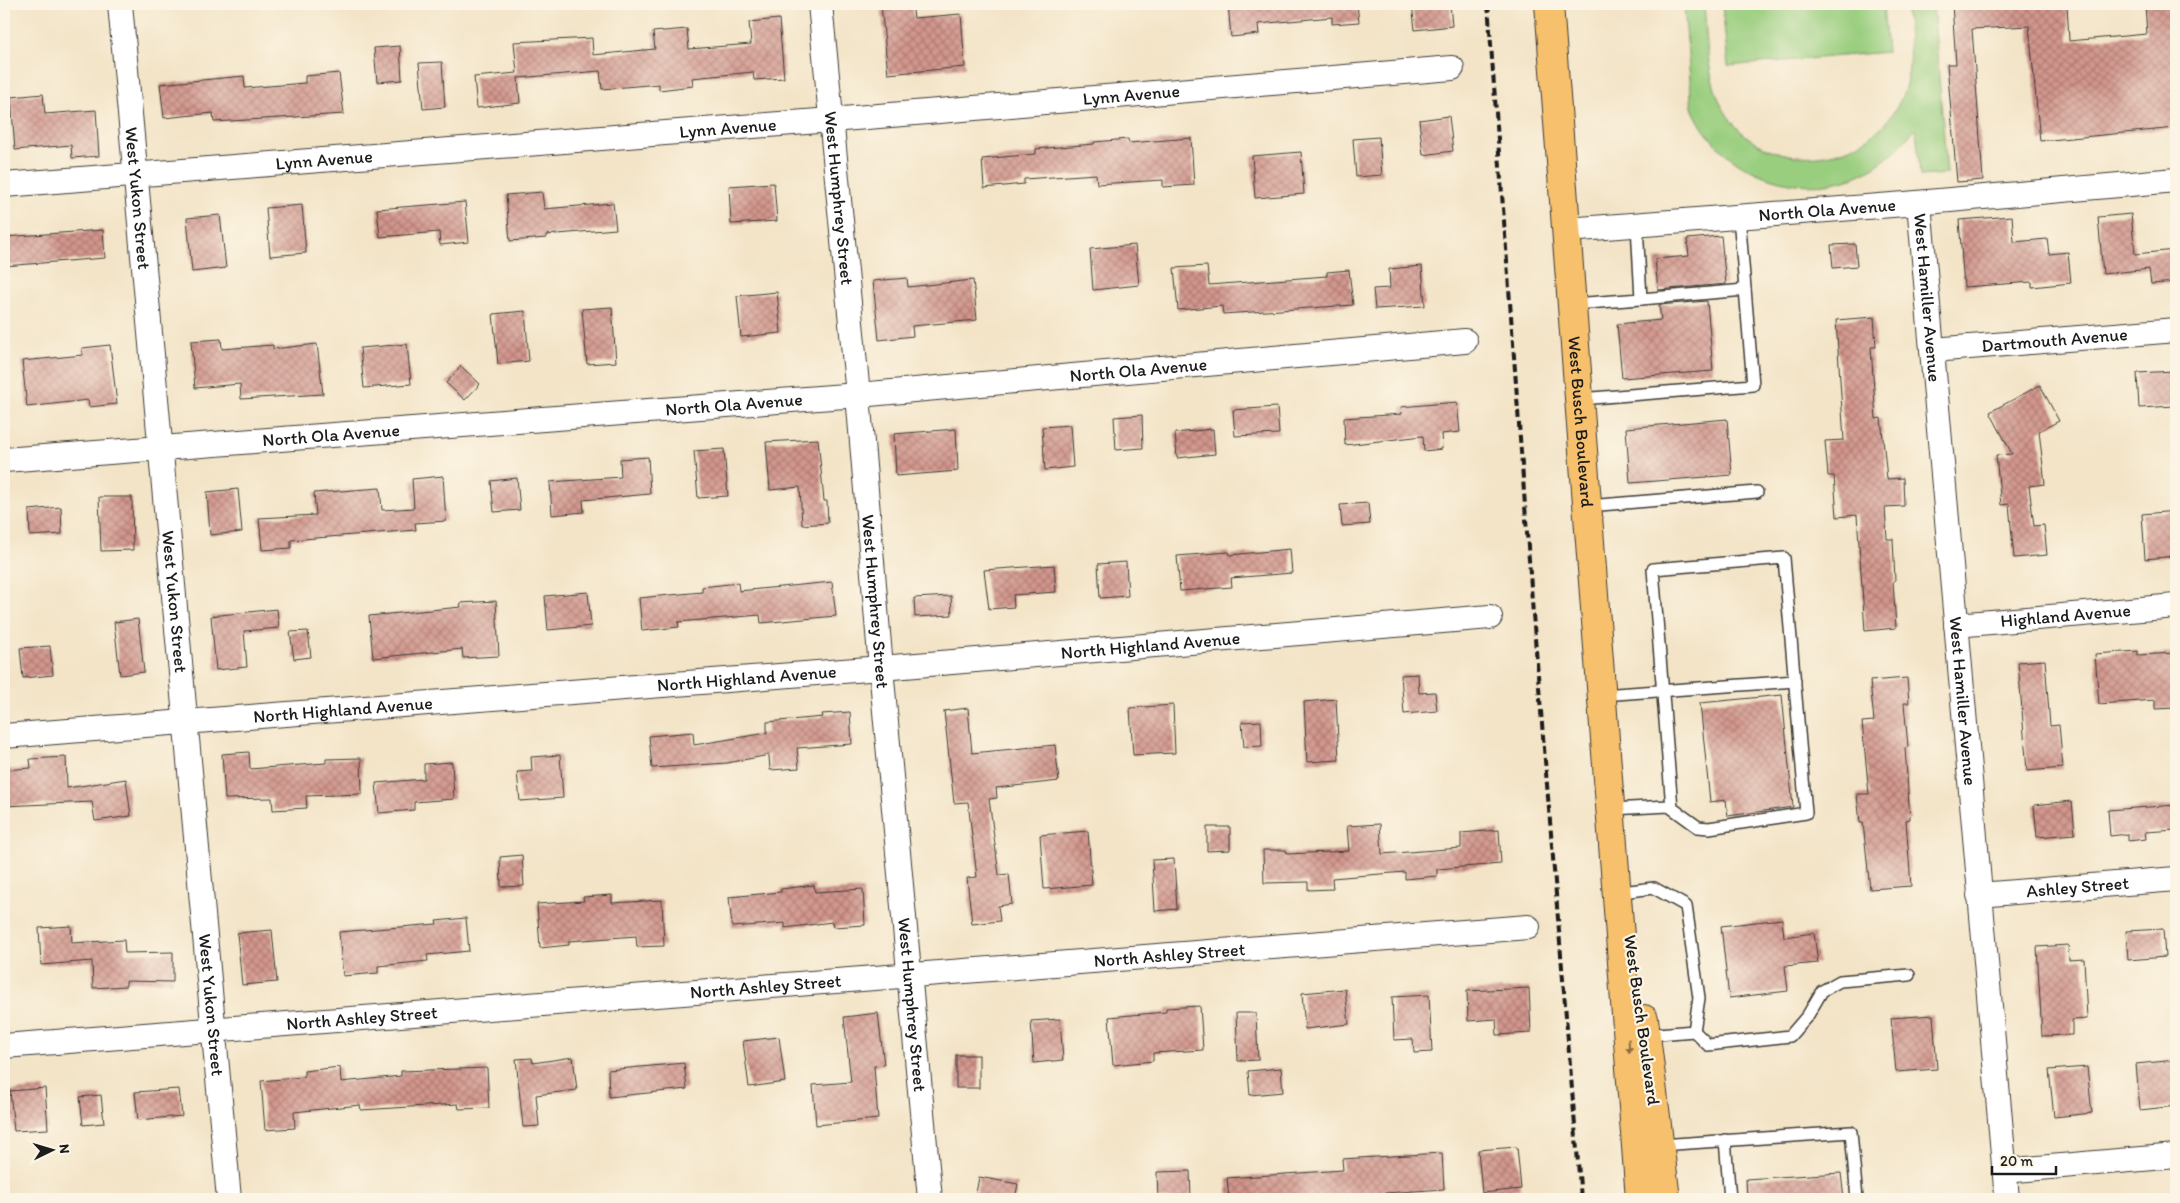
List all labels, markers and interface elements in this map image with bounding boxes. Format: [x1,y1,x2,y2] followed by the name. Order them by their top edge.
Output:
[1082,80,1181,110] street label: Lynn Avenue
[819,110,858,286] street label: West Humphrey Street
[678,113,777,143] street label: Lynn Avenue
[120,126,155,271] street label: West Yukon Street
[275,145,373,175] street label: Lynn Avenue
[1758,194,1897,226] street label: North Ola Avenue
[1909,212,1946,383] street label: West Hamiller Avenue
[1981,323,2129,357] street label: Dartmouth Avenue
[1563,335,1598,509] street label: West Busch Boulevard
[1069,353,1208,387] street label: North Ola Avenue
[664,388,803,421] street label: North Ola Avenue
[262,419,401,451] street label: North Ola Avenue
[857,513,894,690] street label: West Humphrey Street
[157,529,192,674] street label: West Yukon Street
[2000,599,2132,632] street label: Highland Avenue
[1945,616,1981,787] street label: West Hamiller Avenue
[1060,627,1241,664] street label: North Highland Avenue
[656,660,837,696] street label: North Highland Avenue
[252,692,434,728] street label: North Highland Avenue
[2025,872,2130,902] street label: Ashley Street
[893,917,931,1093] street label: West Humphrey Street
[194,933,229,1077] street label: West Yukon Street
[1619,933,1665,1107] street label: West Busch Boulevard
[1093,938,1246,972] street label: North Ashley Street
[689,970,842,1003] street label: North Ashley Street
[285,1001,439,1035] street label: North Ashley Street
[1625,1038,1633,1054] one-way arrow
[28,1126,78,1176] north arrow
[56,1143,73,1154] text: N
[1992,1143,2056,1175] scale bar
[2000,1152,2034,1170] text: 20 m

